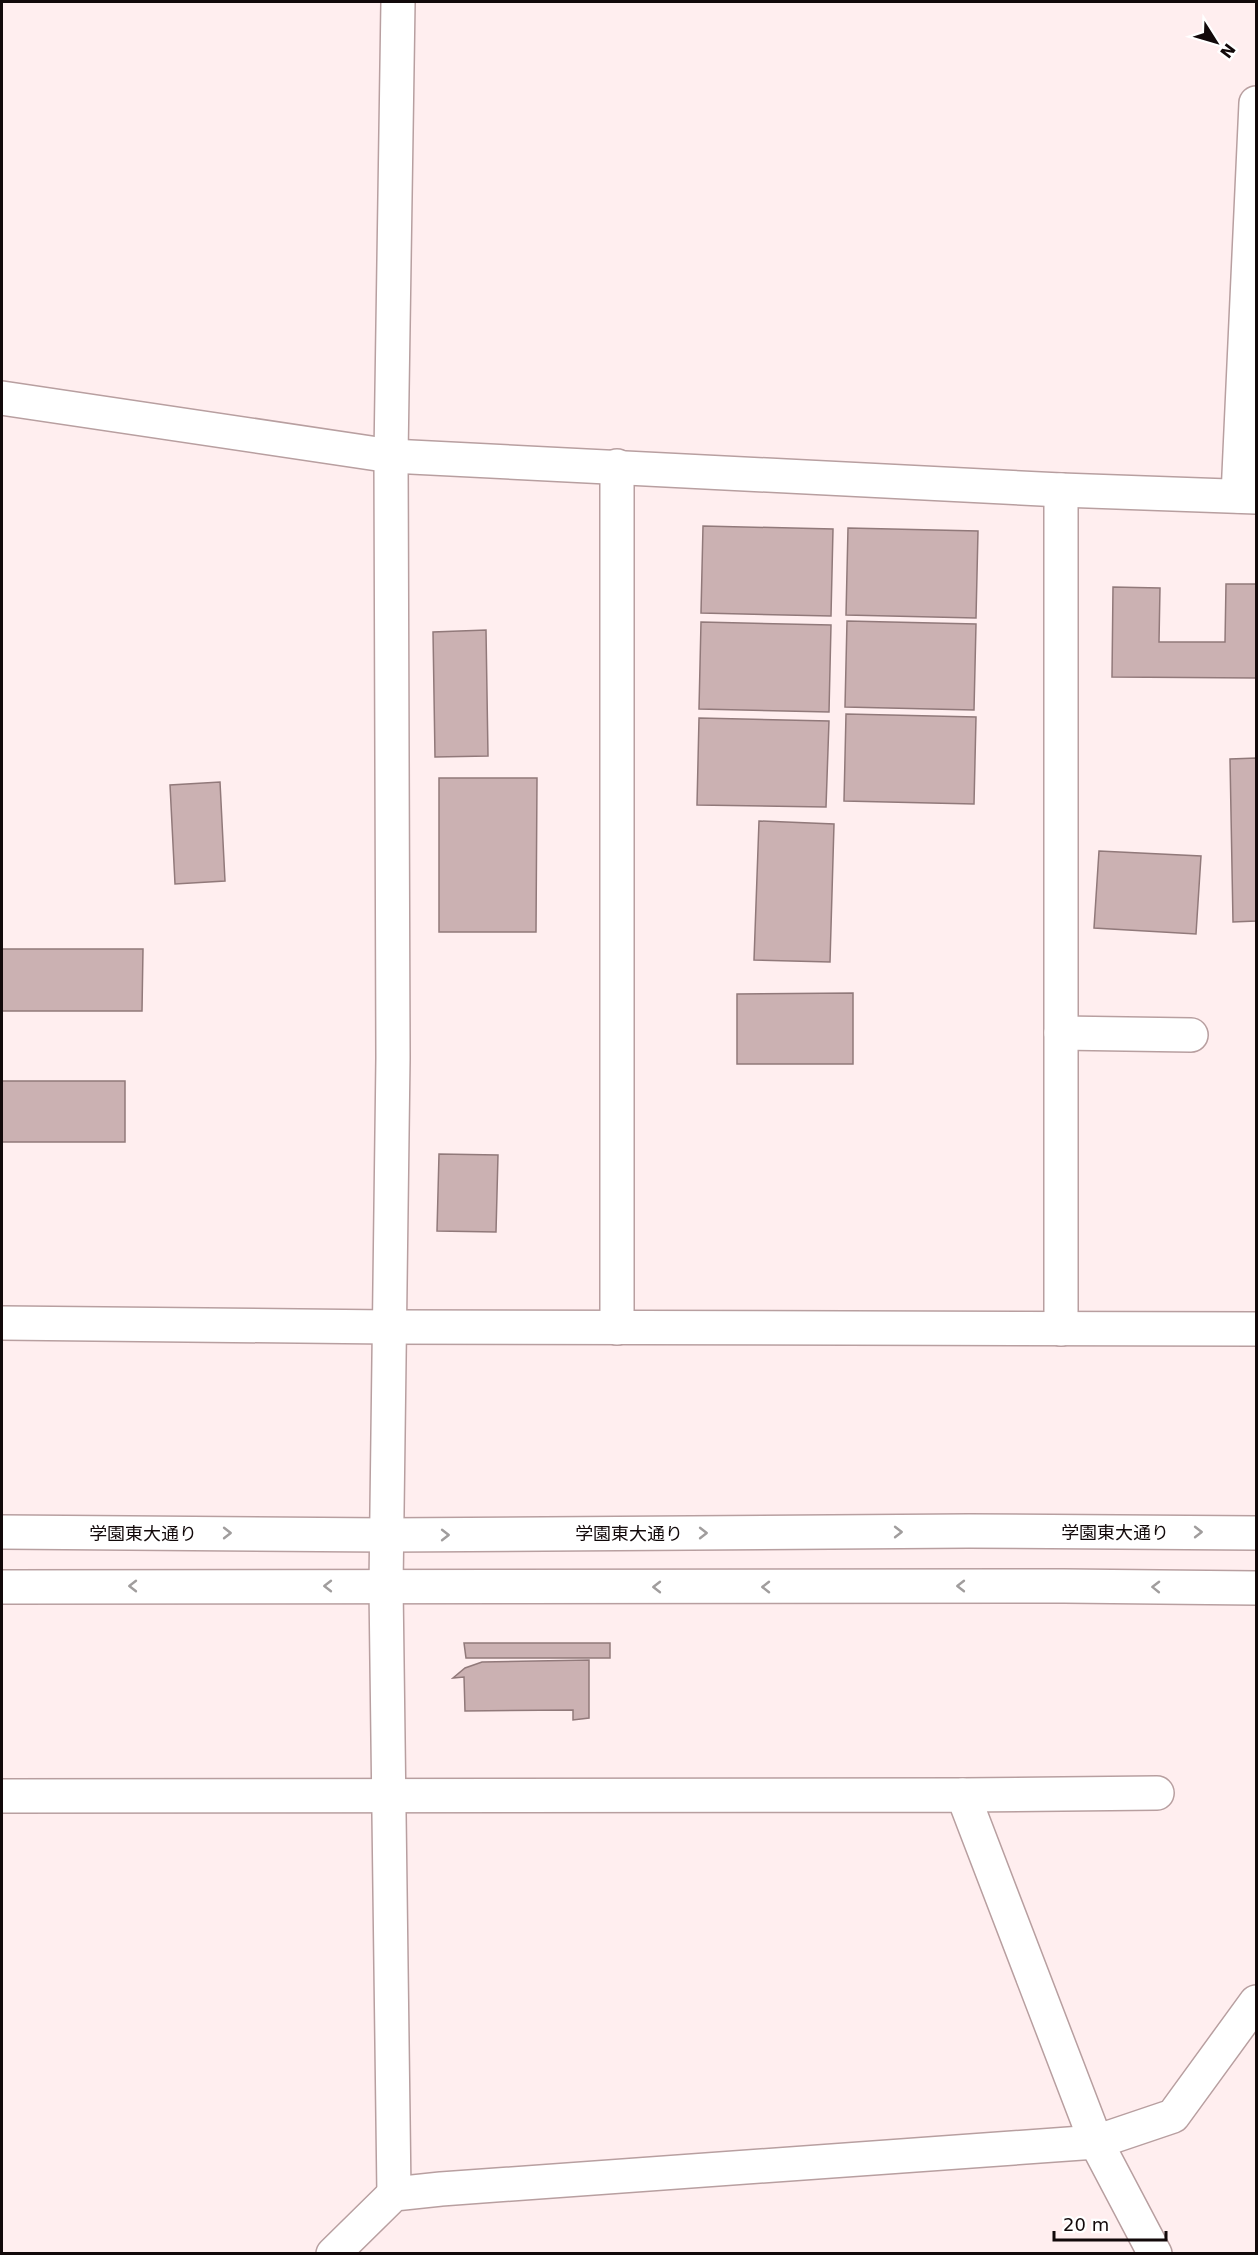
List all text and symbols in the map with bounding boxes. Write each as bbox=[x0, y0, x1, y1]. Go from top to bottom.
north arrow bbox=[1186, 12, 1246, 72]
text: N bbox=[1216, 40, 1239, 62]
street label: 学園東大通り bbox=[1061, 1522, 1169, 1543]
street label: 学園東大通り bbox=[89, 1523, 197, 1544]
street label: 学園東大通り bbox=[575, 1523, 683, 1544]
one-way arrow bbox=[893, 1526, 902, 1538]
one-way arrow bbox=[1193, 1526, 1202, 1538]
one-way arrow bbox=[222, 1527, 231, 1539]
one-way arrow bbox=[698, 1527, 707, 1539]
one-way arrow bbox=[440, 1528, 449, 1541]
one-way arrow bbox=[128, 1580, 137, 1592]
one-way arrow bbox=[323, 1580, 332, 1592]
one-way arrow bbox=[957, 1580, 966, 1592]
one-way arrow bbox=[653, 1581, 662, 1593]
one-way arrow bbox=[762, 1581, 771, 1593]
one-way arrow bbox=[1152, 1581, 1161, 1593]
scale bar bbox=[1054, 2204, 1166, 2242]
text: 20 m bbox=[1063, 2214, 1109, 2235]

